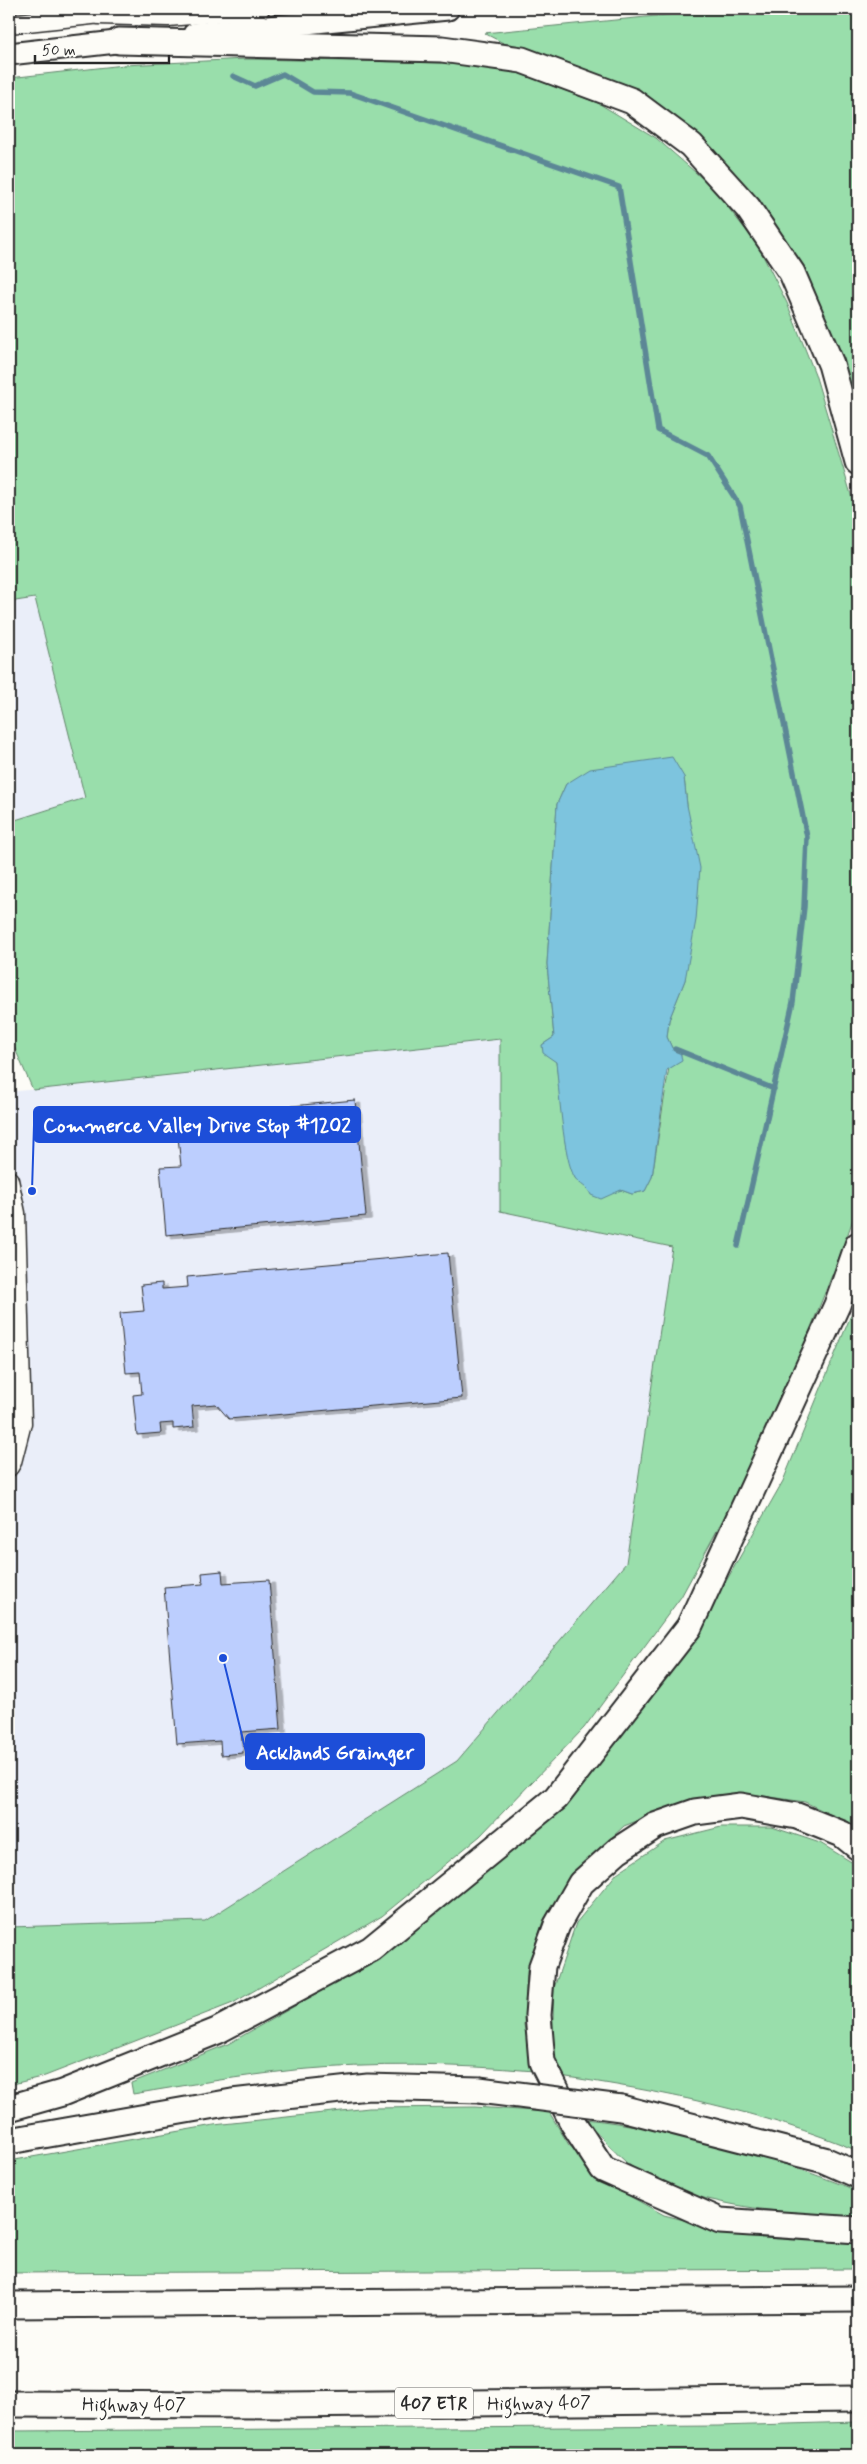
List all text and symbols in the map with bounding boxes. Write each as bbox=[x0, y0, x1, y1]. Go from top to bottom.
scale bar bbox=[35, 32, 169, 64]
text: 50 m bbox=[42, 41, 76, 61]
callout: Commerce Valley Drive Stop #1202 bbox=[34, 1107, 360, 1142]
text: Commerce Valley Drive Stop #1202 bbox=[43, 1113, 351, 1140]
callout: Acklands Grainger bbox=[246, 1734, 424, 1769]
text: Acklands Grainger bbox=[256, 1740, 415, 1767]
road number: 407 ETR bbox=[395, 2388, 473, 2418]
street label: Highway 407 bbox=[487, 2390, 591, 2420]
street label: Highway 407 bbox=[82, 2393, 186, 2421]

